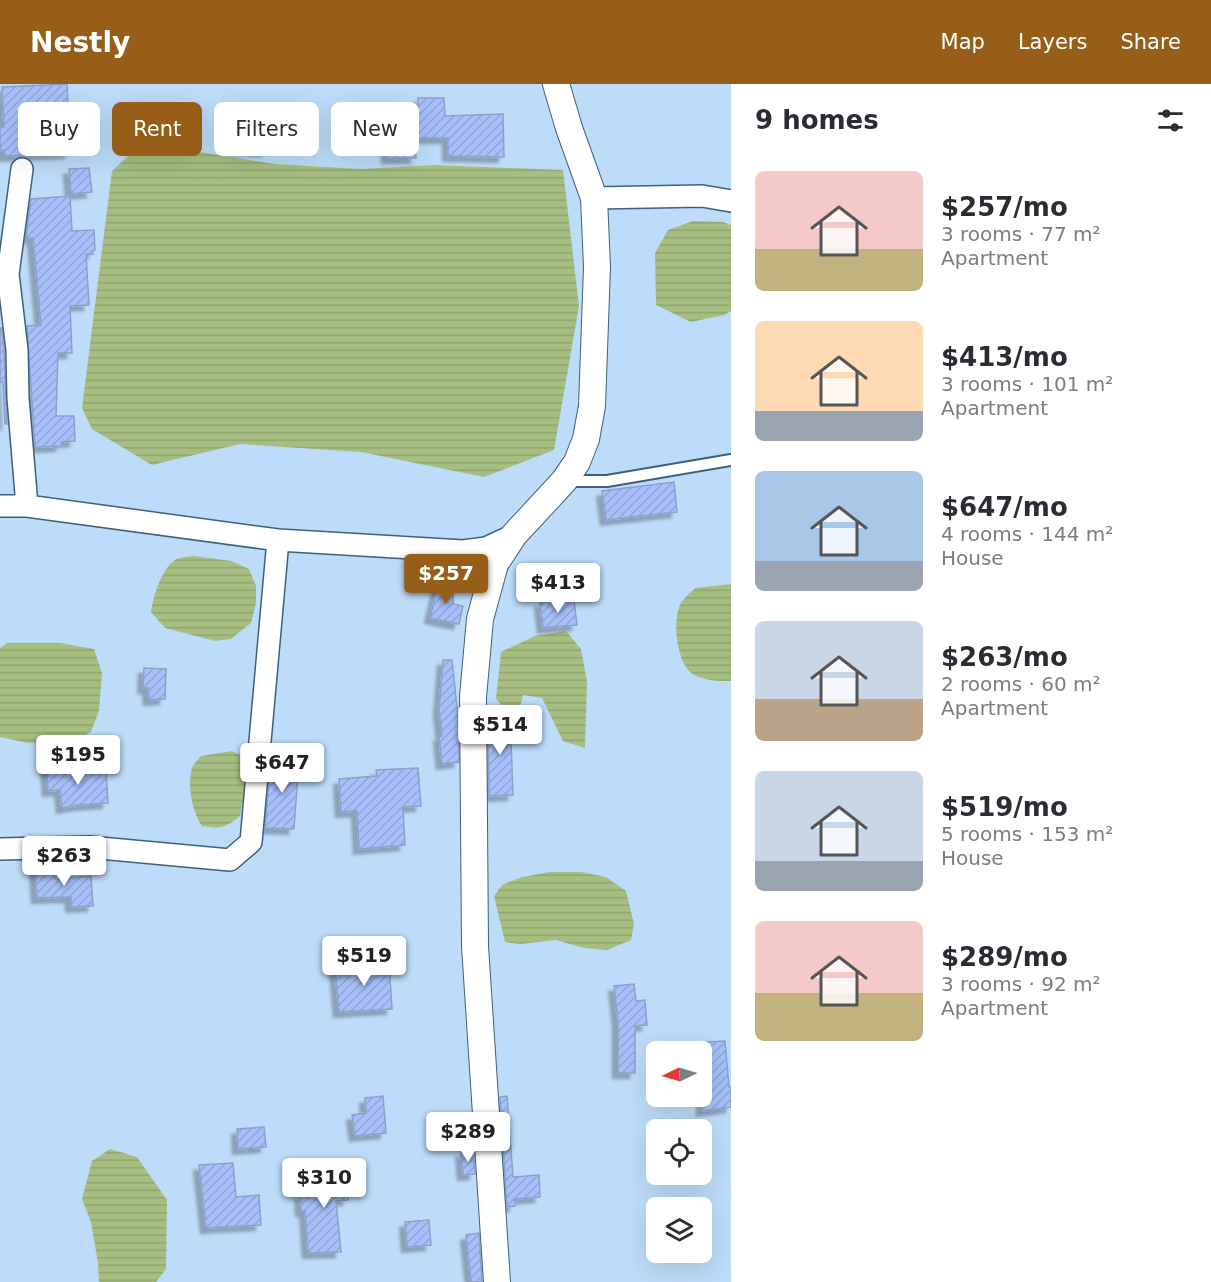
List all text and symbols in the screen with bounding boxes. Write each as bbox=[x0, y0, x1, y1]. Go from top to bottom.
text: Nestly bbox=[30, 26, 130, 59]
text: Map bbox=[941, 30, 985, 54]
text: Layers bbox=[1018, 30, 1087, 54]
text: Share bbox=[1120, 30, 1181, 54]
chip: Buy bbox=[18, 102, 100, 156]
chip: Rent bbox=[112, 102, 202, 156]
chip: Filters bbox=[214, 102, 319, 156]
chip: New bbox=[331, 102, 419, 156]
icon: filters bbox=[1154, 104, 1187, 137]
text: 9 homes bbox=[755, 105, 879, 135]
text: $257/mo bbox=[941, 192, 1068, 222]
icon: home bbox=[803, 195, 875, 267]
text: 3 rooms · 77 m² bbox=[941, 222, 1101, 246]
text: Apartment bbox=[941, 246, 1048, 270]
text: $413/mo bbox=[941, 342, 1068, 372]
icon: home bbox=[803, 345, 875, 417]
text: 3 rooms · 101 m² bbox=[941, 372, 1113, 396]
text: Apartment bbox=[941, 396, 1048, 420]
text: $647/mo bbox=[941, 492, 1068, 522]
icon: home bbox=[803, 495, 875, 567]
text: 4 rooms · 144 m² bbox=[941, 522, 1113, 546]
text: House bbox=[941, 546, 1004, 570]
pin: $257 bbox=[410, 554, 482, 605]
text: $257 bbox=[418, 561, 474, 585]
pin: $413 bbox=[522, 563, 594, 614]
text: $413 bbox=[530, 570, 586, 594]
text: $263/mo bbox=[941, 642, 1068, 672]
icon: home bbox=[803, 645, 875, 717]
text: 2 rooms · 60 m² bbox=[941, 672, 1101, 696]
text: Apartment bbox=[941, 696, 1048, 720]
pin: $514 bbox=[464, 705, 536, 756]
text: $514 bbox=[472, 712, 528, 736]
pin: $195 bbox=[42, 735, 114, 786]
text: $195 bbox=[50, 742, 106, 766]
pin: $647 bbox=[246, 743, 318, 794]
text: $647 bbox=[254, 750, 310, 774]
text: $519/mo bbox=[941, 792, 1068, 822]
icon: home bbox=[803, 795, 875, 867]
text: 5 rooms · 153 m² bbox=[941, 822, 1113, 846]
pin: $263 bbox=[28, 836, 100, 887]
text: $263 bbox=[36, 843, 92, 867]
text: House bbox=[941, 846, 1004, 870]
pin: $519 bbox=[328, 936, 400, 987]
text: $289/mo bbox=[941, 942, 1068, 972]
text: $519 bbox=[336, 943, 392, 967]
icon: home bbox=[803, 945, 875, 1017]
text: 3 rooms · 92 m² bbox=[941, 972, 1101, 996]
text: Apartment bbox=[941, 996, 1048, 1020]
north arrow bbox=[646, 1041, 712, 1107]
map controls bbox=[646, 1041, 712, 1263]
pin: $289 bbox=[432, 1112, 504, 1163]
text: $289 bbox=[440, 1119, 496, 1143]
button: locate bbox=[646, 1119, 712, 1185]
pin: $310 bbox=[288, 1158, 360, 1209]
text: $310 bbox=[296, 1165, 352, 1189]
button: layers bbox=[646, 1197, 712, 1263]

